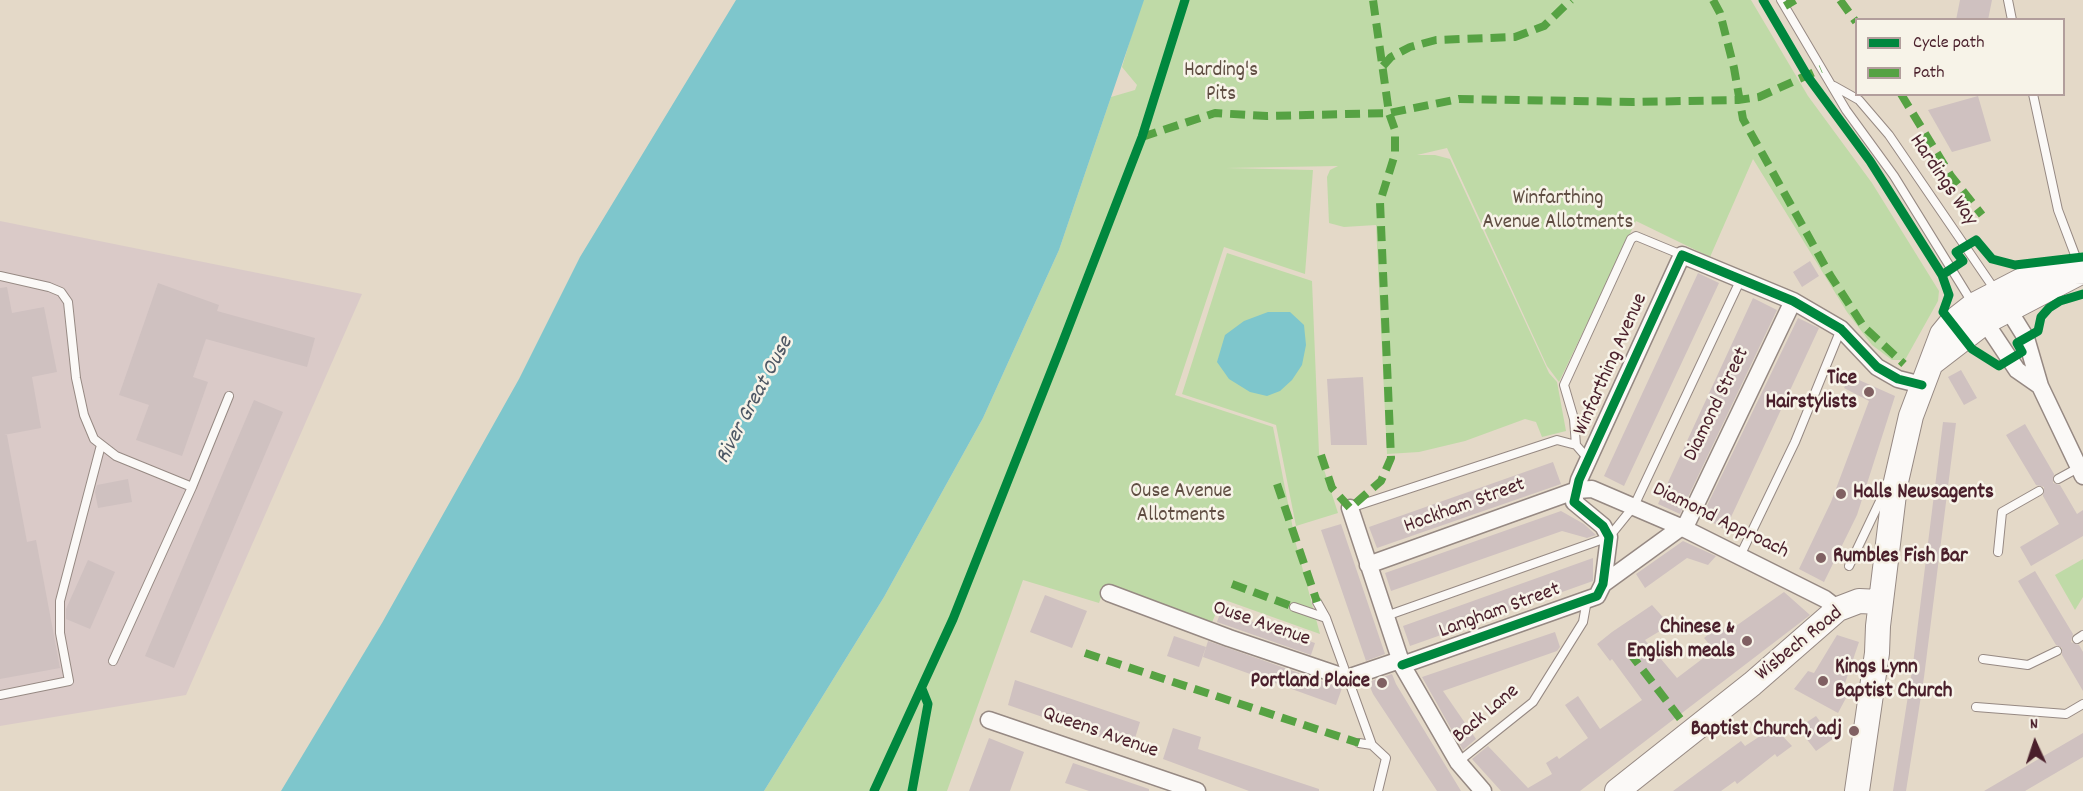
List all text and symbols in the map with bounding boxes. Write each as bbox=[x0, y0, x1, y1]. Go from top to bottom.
legend bbox=[1855, 18, 2065, 96]
text: Cycle path bbox=[1913, 31, 1984, 56]
park label: Harding's Pits bbox=[1184, 59, 1258, 109]
text: Path bbox=[1913, 61, 1945, 86]
street label: Hardings Way bbox=[1902, 130, 1982, 232]
park label: Winfarthing Avenue Allotments bbox=[1483, 187, 1633, 237]
street label: Winfarthing Avenue bbox=[1569, 290, 1655, 440]
water label: River Great Ouse bbox=[711, 333, 801, 469]
street label: Diamond Street bbox=[1680, 344, 1756, 466]
place label: Tice Hairstylists bbox=[1765, 367, 1857, 417]
marker: Tice Hairstylists bbox=[1862, 385, 1876, 399]
street label: Hockham Street bbox=[1401, 473, 1529, 541]
street label: Diamond Approach bbox=[1648, 478, 1792, 566]
park label: Ouse Avenue Allotments bbox=[1130, 480, 1232, 530]
place label: Halls Newsagents bbox=[1853, 481, 1994, 507]
marker: Halls Newsagents bbox=[1834, 487, 1848, 501]
place label: Rumbles Fish Bar bbox=[1833, 545, 1968, 571]
marker: Rumbles Fish Bar bbox=[1814, 551, 1828, 565]
street label: Langham Street bbox=[1436, 578, 1564, 646]
street label: Ouse Avenue bbox=[1209, 597, 1313, 653]
street label: Wisbech Road bbox=[1751, 602, 1849, 688]
place label: Chinese & English meals bbox=[1627, 616, 1735, 666]
marker: Chinese & English meals bbox=[1740, 634, 1754, 648]
place label: Kings Lynn Baptist Church bbox=[1835, 656, 1952, 706]
place label: Portland Plaice bbox=[1250, 670, 1370, 696]
marker: Kings Lynn Baptist Church bbox=[1816, 674, 1830, 688]
marker: Portland Plaice bbox=[1375, 676, 1389, 690]
street label: Back Lane bbox=[1449, 680, 1525, 750]
street label: Queens Avenue bbox=[1039, 702, 1161, 766]
north arrow bbox=[2005, 713, 2065, 773]
text: N bbox=[2029, 713, 2039, 736]
place label: Baptist Church, adj bbox=[1691, 718, 1842, 744]
marker: Baptist Church, adj bbox=[1847, 724, 1861, 738]

